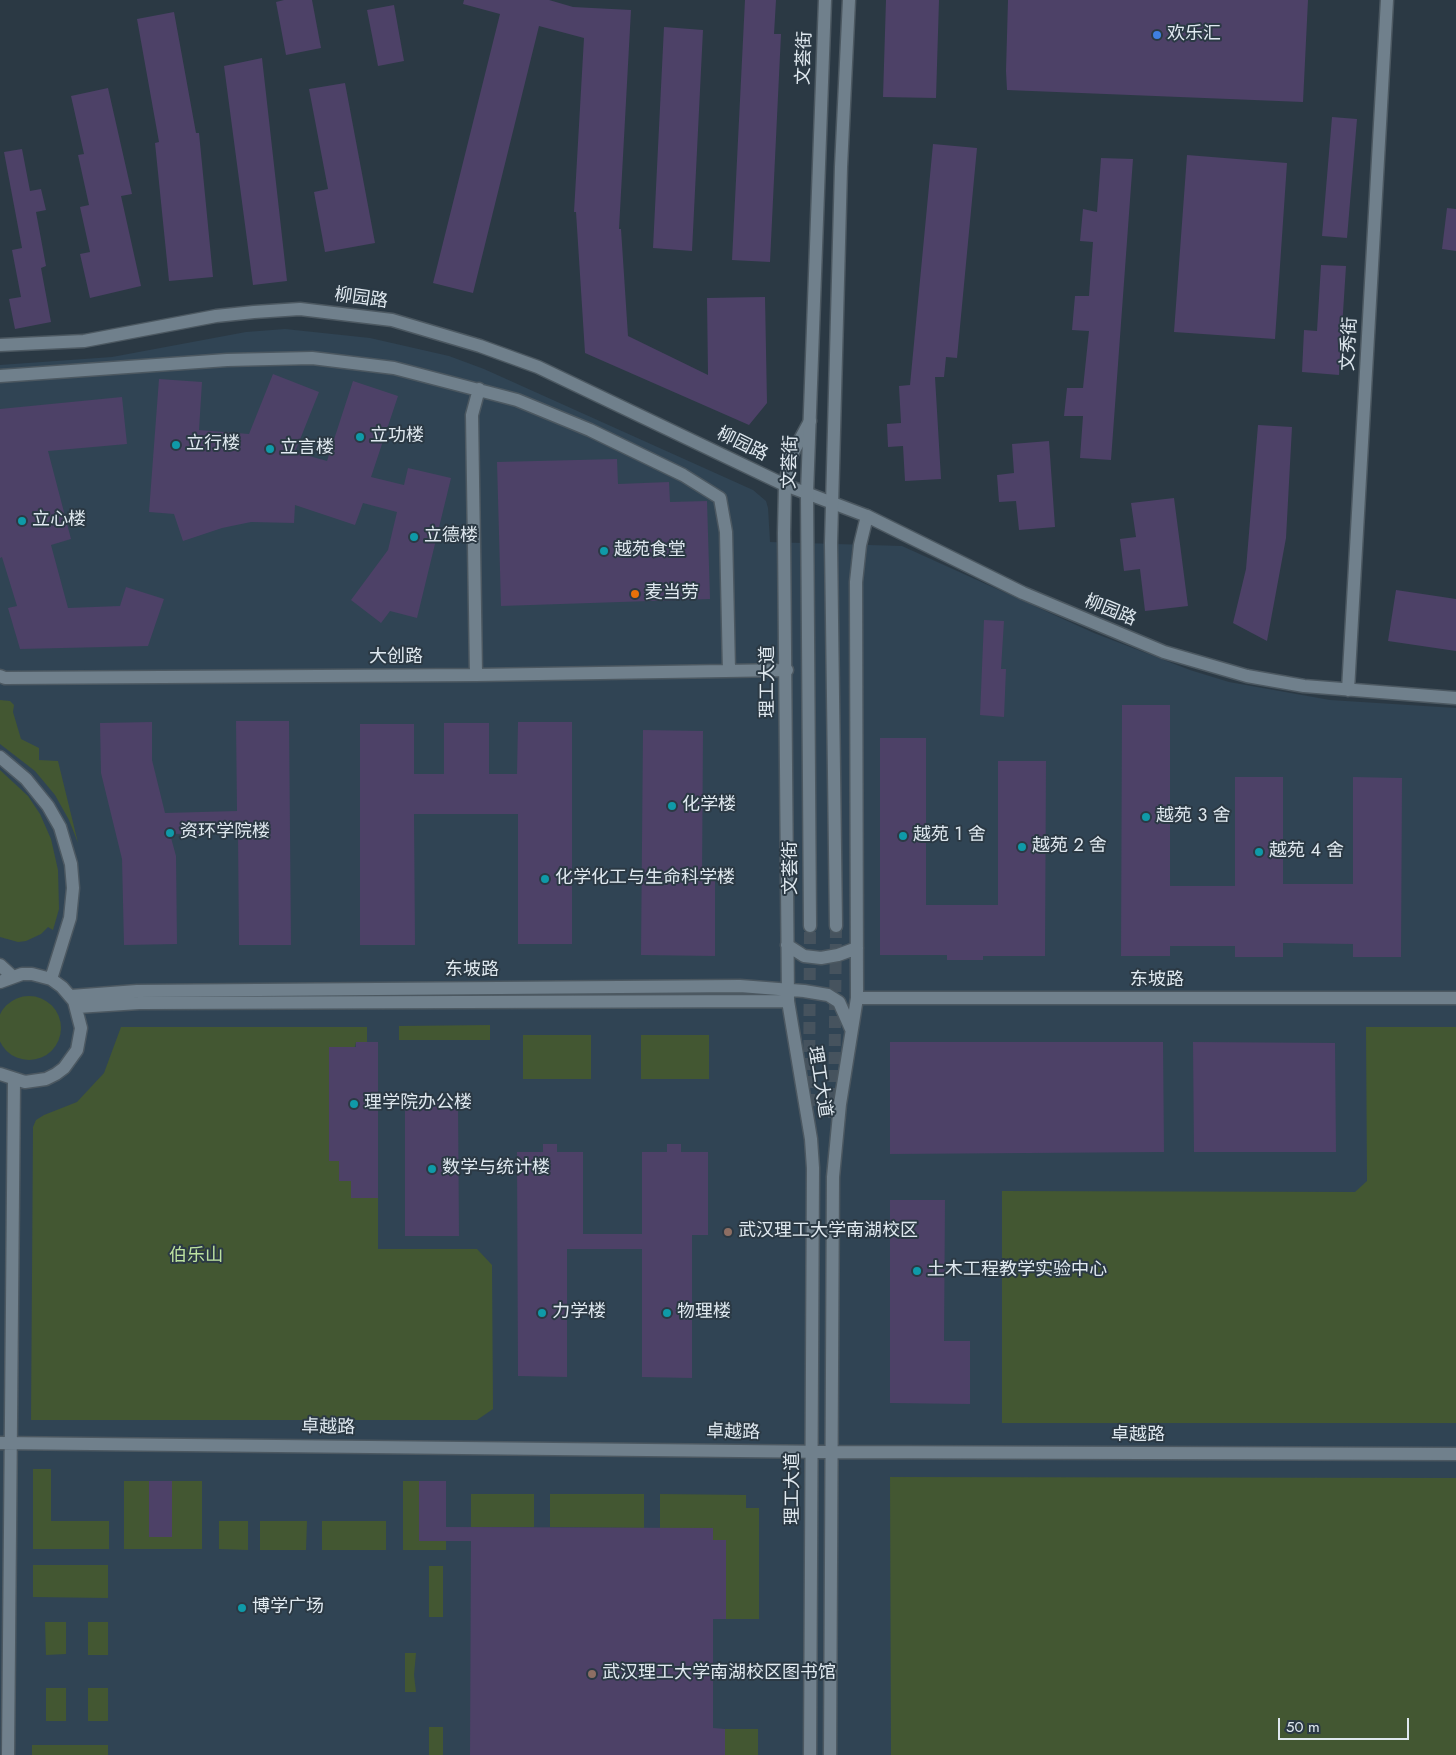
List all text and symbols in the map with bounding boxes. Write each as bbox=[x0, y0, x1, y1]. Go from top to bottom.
place label: 欢乐汇 bbox=[1167, 24, 1221, 46]
marker: 欢乐汇 bbox=[1151, 29, 1163, 41]
street label: 文荟街 bbox=[793, 31, 817, 85]
street label: 柳园路 bbox=[333, 285, 389, 313]
street label: 文秀街 bbox=[1338, 316, 1362, 372]
street label: 柳园路 bbox=[713, 423, 771, 467]
place label: 立功楼 bbox=[370, 426, 424, 448]
marker: 立功楼 bbox=[354, 431, 366, 443]
place label: 立行楼 bbox=[186, 434, 240, 456]
street label: 文荟街 bbox=[779, 435, 803, 489]
place label: 立言楼 bbox=[280, 438, 334, 460]
marker: 立行楼 bbox=[170, 439, 182, 451]
marker: 立言楼 bbox=[264, 443, 276, 455]
place label: 立心楼 bbox=[32, 510, 86, 532]
marker: 立心楼 bbox=[16, 515, 28, 527]
place label: 立德楼 bbox=[424, 526, 478, 548]
marker: 立德楼 bbox=[408, 531, 420, 543]
place label: 越苑食堂 bbox=[614, 540, 686, 562]
marker: 越苑食堂 bbox=[598, 545, 610, 557]
place label: 麦当劳 bbox=[645, 583, 699, 605]
marker: 麦当劳 bbox=[629, 588, 641, 600]
street label: 柳园路 bbox=[1081, 591, 1139, 631]
street label: 理工大道 bbox=[758, 646, 780, 718]
street label: 大创路 bbox=[369, 647, 423, 669]
place label: 化学楼 bbox=[682, 795, 736, 817]
marker: 化学楼 bbox=[666, 800, 678, 812]
place label: 越苑 3 舍 bbox=[1156, 806, 1231, 828]
marker: 越苑 3 舍 bbox=[1140, 811, 1152, 823]
place label: 资环学院楼 bbox=[180, 822, 270, 844]
place label: 越苑 1 舍 bbox=[913, 825, 986, 847]
marker: 资环学院楼 bbox=[164, 827, 176, 839]
marker: 越苑 1 舍 bbox=[897, 830, 909, 842]
place label: 越苑 2 舍 bbox=[1032, 836, 1107, 858]
street label: 文荟街 bbox=[781, 841, 803, 895]
marker: 越苑 2 舍 bbox=[1016, 841, 1028, 853]
place label: 越苑 4 舍 bbox=[1269, 841, 1344, 863]
marker: 越苑 4 舍 bbox=[1253, 846, 1265, 858]
place label: 化学化工与生命科学楼 bbox=[555, 868, 735, 890]
marker: 化学化工与生命科学楼 bbox=[539, 873, 551, 885]
street label: 东坡路 bbox=[445, 960, 499, 982]
street label: 东坡路 bbox=[1130, 970, 1184, 992]
street label: 理工大道 bbox=[803, 1045, 835, 1119]
place label: 理学院办公楼 bbox=[364, 1093, 472, 1115]
marker: 理学院办公楼 bbox=[348, 1098, 360, 1110]
place label: 数学与统计楼 bbox=[442, 1158, 550, 1180]
marker: 数学与统计楼 bbox=[426, 1163, 438, 1175]
place label: 武汉理工大学南湖校区 bbox=[738, 1221, 918, 1243]
marker: 武汉理工大学南湖校区 bbox=[722, 1226, 734, 1238]
park label: 伯乐山 bbox=[169, 1246, 223, 1268]
place label: 土木工程教学实验中心 bbox=[927, 1260, 1107, 1282]
marker: 土木工程教学实验中心 bbox=[911, 1265, 923, 1277]
place label: 力学楼 bbox=[552, 1302, 606, 1324]
place label: 物理楼 bbox=[677, 1302, 731, 1324]
marker: 力学楼 bbox=[536, 1307, 548, 1319]
marker: 物理楼 bbox=[661, 1307, 673, 1319]
street label: 卓越路 bbox=[301, 1417, 355, 1439]
street label: 卓越路 bbox=[706, 1422, 760, 1444]
street label: 卓越路 bbox=[1111, 1425, 1165, 1447]
street label: 理工大道 bbox=[783, 1453, 805, 1525]
place label: 博学广场 bbox=[252, 1597, 324, 1619]
marker: 博学广场 bbox=[236, 1602, 248, 1614]
place label: 武汉理工大学南湖校区图书馆 bbox=[602, 1663, 836, 1685]
marker: 武汉理工大学南湖校区图书馆 bbox=[586, 1668, 598, 1680]
scale bar bbox=[1281, 1708, 1412, 1740]
text: 50 m bbox=[1286, 1716, 1320, 1738]

